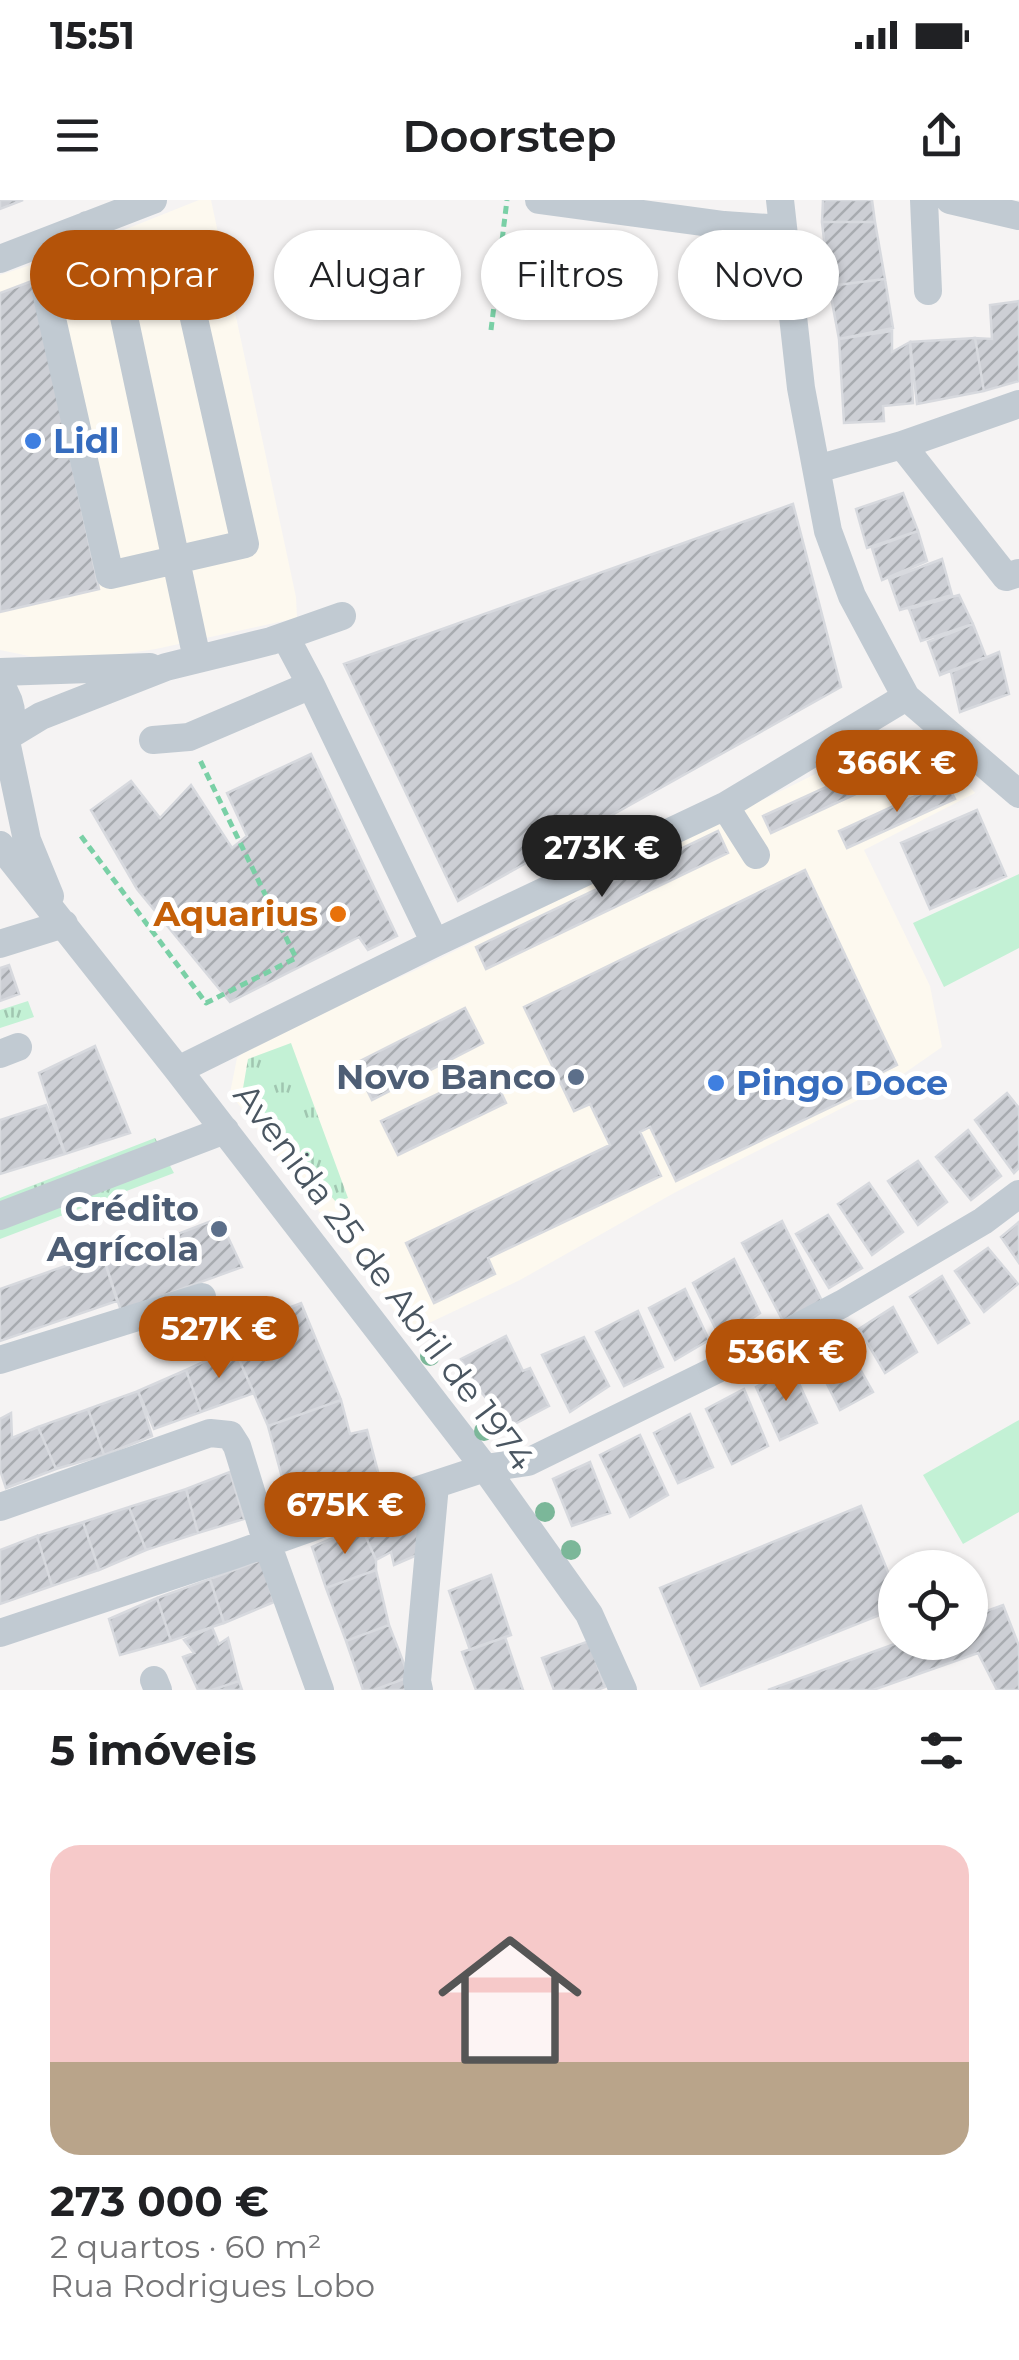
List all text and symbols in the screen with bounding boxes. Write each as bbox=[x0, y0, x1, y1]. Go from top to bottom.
text: 15:51 bbox=[50, 12, 135, 59]
icon: menu bbox=[50, 108, 105, 163]
text: Doorstep bbox=[402, 108, 617, 163]
icon: share bbox=[914, 108, 969, 163]
chip: Comprar bbox=[30, 230, 254, 320]
chip: Alugar bbox=[274, 230, 461, 320]
chip: Filtros bbox=[481, 230, 658, 320]
chip: Novo bbox=[678, 230, 839, 320]
place label: Lidl bbox=[53, 419, 119, 462]
marker: Lidl bbox=[22, 430, 44, 452]
pin: 366K € bbox=[816, 730, 978, 815]
text: 366K € bbox=[838, 743, 956, 782]
pin: 273K € bbox=[521, 815, 683, 900]
text: 273K € bbox=[544, 828, 660, 867]
place label: Aquarius bbox=[152, 892, 318, 935]
marker: Aquarius bbox=[327, 903, 349, 925]
place label: Novo Banco bbox=[336, 1055, 556, 1098]
place label: Pingo Doce bbox=[736, 1061, 948, 1104]
marker: Novo Banco bbox=[565, 1066, 587, 1088]
marker: Pingo Doce bbox=[705, 1072, 727, 1094]
street label: Avenida 25 de Abril de 1974 bbox=[225, 1075, 544, 1479]
place label: Crédito Agrícola bbox=[46, 1187, 199, 1270]
marker: Crédito Agrícola bbox=[208, 1218, 230, 1240]
pin: 527K € bbox=[138, 1296, 300, 1381]
text: 527K € bbox=[161, 1309, 277, 1348]
pin: 536K € bbox=[705, 1319, 867, 1404]
text: 536K € bbox=[728, 1332, 844, 1371]
pin: 675K € bbox=[264, 1472, 426, 1557]
text: 675K € bbox=[286, 1485, 404, 1524]
map controls bbox=[878, 1550, 988, 1660]
button: locate bbox=[878, 1550, 988, 1660]
icon: filters bbox=[914, 1723, 969, 1778]
text: 5 imóveis bbox=[50, 1724, 257, 1776]
icon: home bbox=[420, 1910, 600, 2090]
text: 273 000 € bbox=[50, 2175, 269, 2227]
text: 2 quartos · 60 m² bbox=[50, 2227, 322, 2266]
text: Rua Rodrigues Lobo bbox=[50, 2266, 375, 2305]

